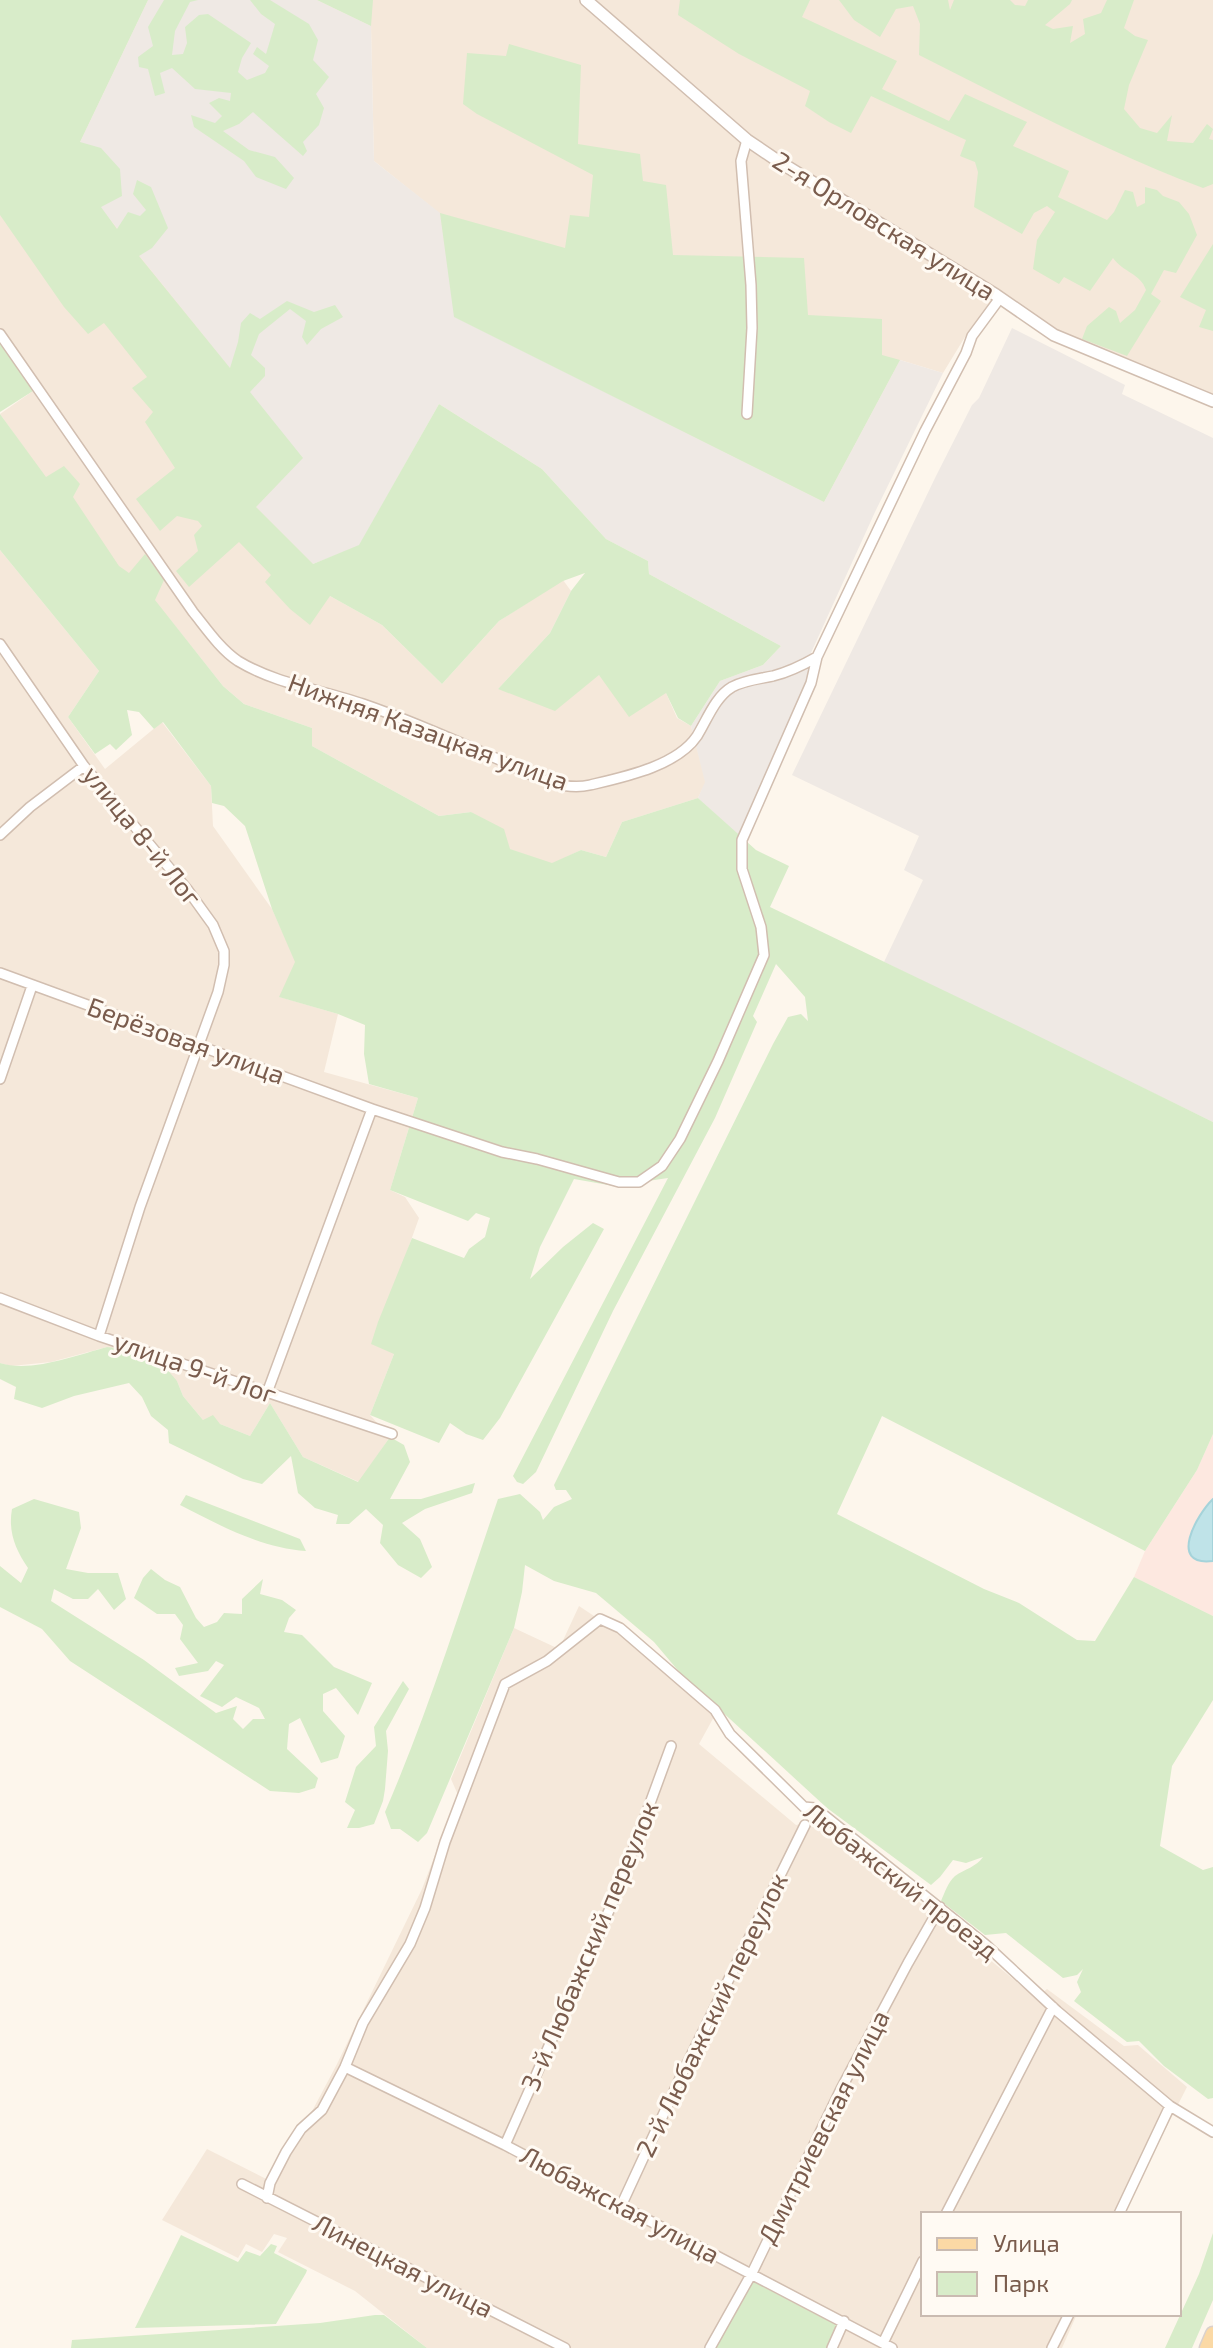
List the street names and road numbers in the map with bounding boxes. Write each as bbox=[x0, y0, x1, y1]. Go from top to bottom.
street label: 2-я Орловская улица bbox=[767, 144, 1002, 307]
street label: Нижняя Казацкая улица bbox=[284, 665, 573, 797]
street label: улица 8-й Лог bbox=[77, 759, 209, 912]
street label: Берёзовая улица bbox=[83, 989, 289, 1091]
street label: улица 9-й Лог bbox=[110, 1324, 281, 1410]
street label: Любажский проезд bbox=[799, 1795, 1005, 1965]
street label: 3-й Любажский переулок bbox=[513, 1796, 665, 2095]
street label: 2-й Любажский переулок bbox=[628, 1867, 794, 2162]
street label: Дмитриевская улица bbox=[750, 2004, 896, 2249]
street label: Любажская улица bbox=[515, 2138, 726, 2270]
street label: Линецкая улица bbox=[308, 2206, 499, 2324]

